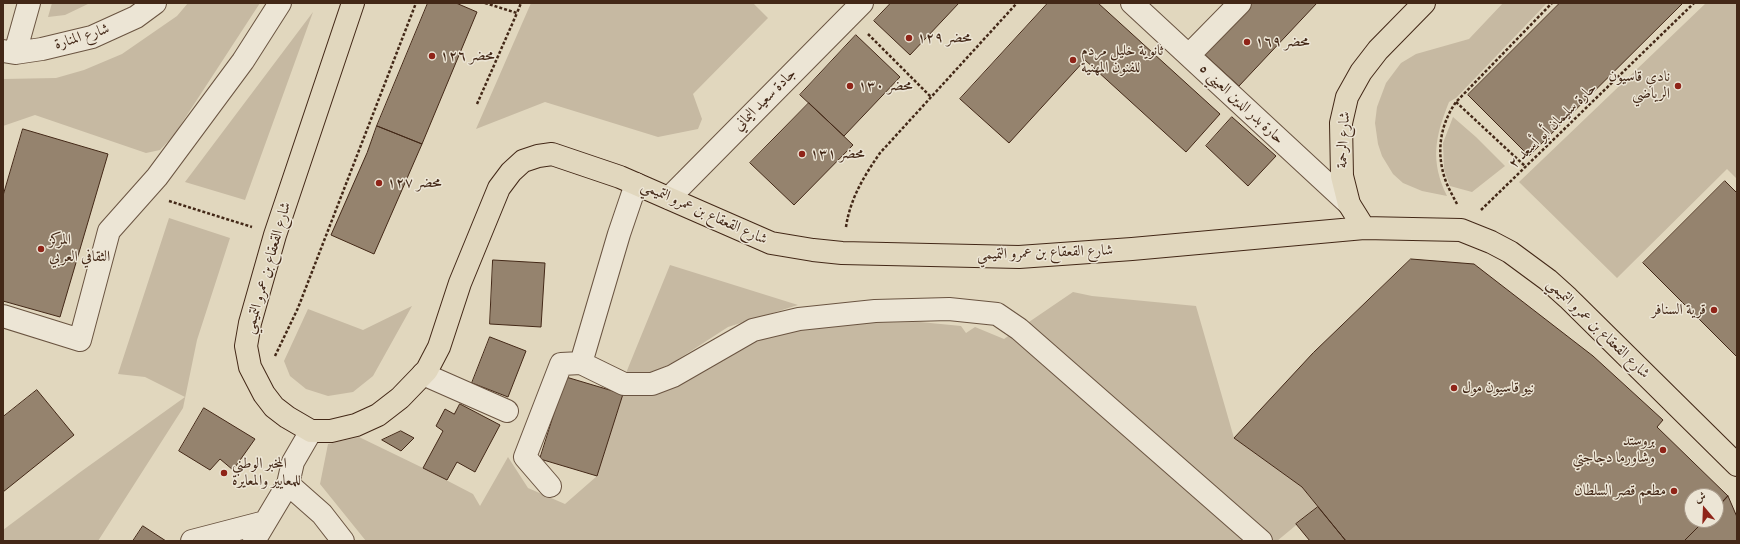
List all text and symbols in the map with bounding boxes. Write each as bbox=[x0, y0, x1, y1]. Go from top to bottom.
street label: شارع المنارة bbox=[52, 20, 112, 54]
place label: محضر ١٢٩ bbox=[917, 29, 972, 47]
marker: محضر ١٢٩ bbox=[904, 33, 914, 43]
place label: محضر ١٦٩ bbox=[1255, 33, 1310, 51]
marker: محضر ١٦٩ bbox=[1242, 37, 1252, 47]
place label: ثانوية خليل مردم للفنون المهنية bbox=[1081, 42, 1163, 77]
place label: محضر ١٢٦ bbox=[440, 47, 495, 65]
marker: محضر ١٢٦ bbox=[427, 51, 437, 61]
marker: ثانوية خليل مردم للفنون المهنية bbox=[1068, 55, 1078, 65]
street label: حارة بدر الدين العيني ٥ bbox=[1194, 60, 1288, 148]
street label: جادة سعيد اليماني bbox=[730, 65, 800, 135]
place label: نادي قاسيون الرياضي bbox=[1608, 68, 1670, 103]
place label: محضر ١٣٠ bbox=[858, 77, 913, 95]
street label: حارة سليمان أبو أسعد ٢ bbox=[1505, 79, 1601, 173]
marker: محضر ١٣٠ bbox=[845, 81, 855, 91]
marker: نادي قاسيون الرياضي bbox=[1673, 81, 1683, 91]
street label: شارع الرحمة bbox=[1334, 111, 1354, 169]
place label: محضر ١٣١ bbox=[810, 145, 865, 163]
marker: محضر ١٣١ bbox=[797, 149, 807, 159]
place label: محضر ١٢٧ bbox=[387, 174, 442, 192]
street label: شارع القعقاع بن عمرو التميمي bbox=[638, 177, 770, 249]
marker: محضر ١٢٧ bbox=[374, 178, 384, 188]
street label: شارع القعقاع بن عمرو التميمي bbox=[241, 200, 295, 336]
place label: المركز الثقافي العربي bbox=[49, 231, 110, 266]
street label: شارع القعقاع بن عمرو التميمي bbox=[977, 242, 1113, 264]
marker: المركز الثقافي العربي bbox=[36, 244, 46, 254]
street label: شارع القعقاع بن عمرو التميمي bbox=[1543, 275, 1653, 383]
place label: قرية السنافر bbox=[1652, 301, 1706, 319]
marker: قرية السنافر bbox=[1709, 305, 1719, 315]
place label: نيو قاسيون مول bbox=[1462, 379, 1534, 397]
marker: نيو قاسيون مول bbox=[1449, 383, 1459, 393]
place label: بروستد وشاورما دجاجتي bbox=[1573, 432, 1655, 467]
marker: بروستد وشاورما دجاجتي bbox=[1658, 445, 1668, 455]
place label: المخبر الوطني للمعايير والمعايرة bbox=[232, 455, 301, 490]
marker: المخبر الوطني للمعايير والمعايرة bbox=[219, 468, 229, 478]
place label: مطعم قصر السلطان bbox=[1574, 482, 1666, 500]
marker: مطعم قصر السلطان bbox=[1669, 486, 1679, 496]
north arrow bbox=[1684, 488, 1724, 528]
text: ش bbox=[1693, 489, 1708, 505]

